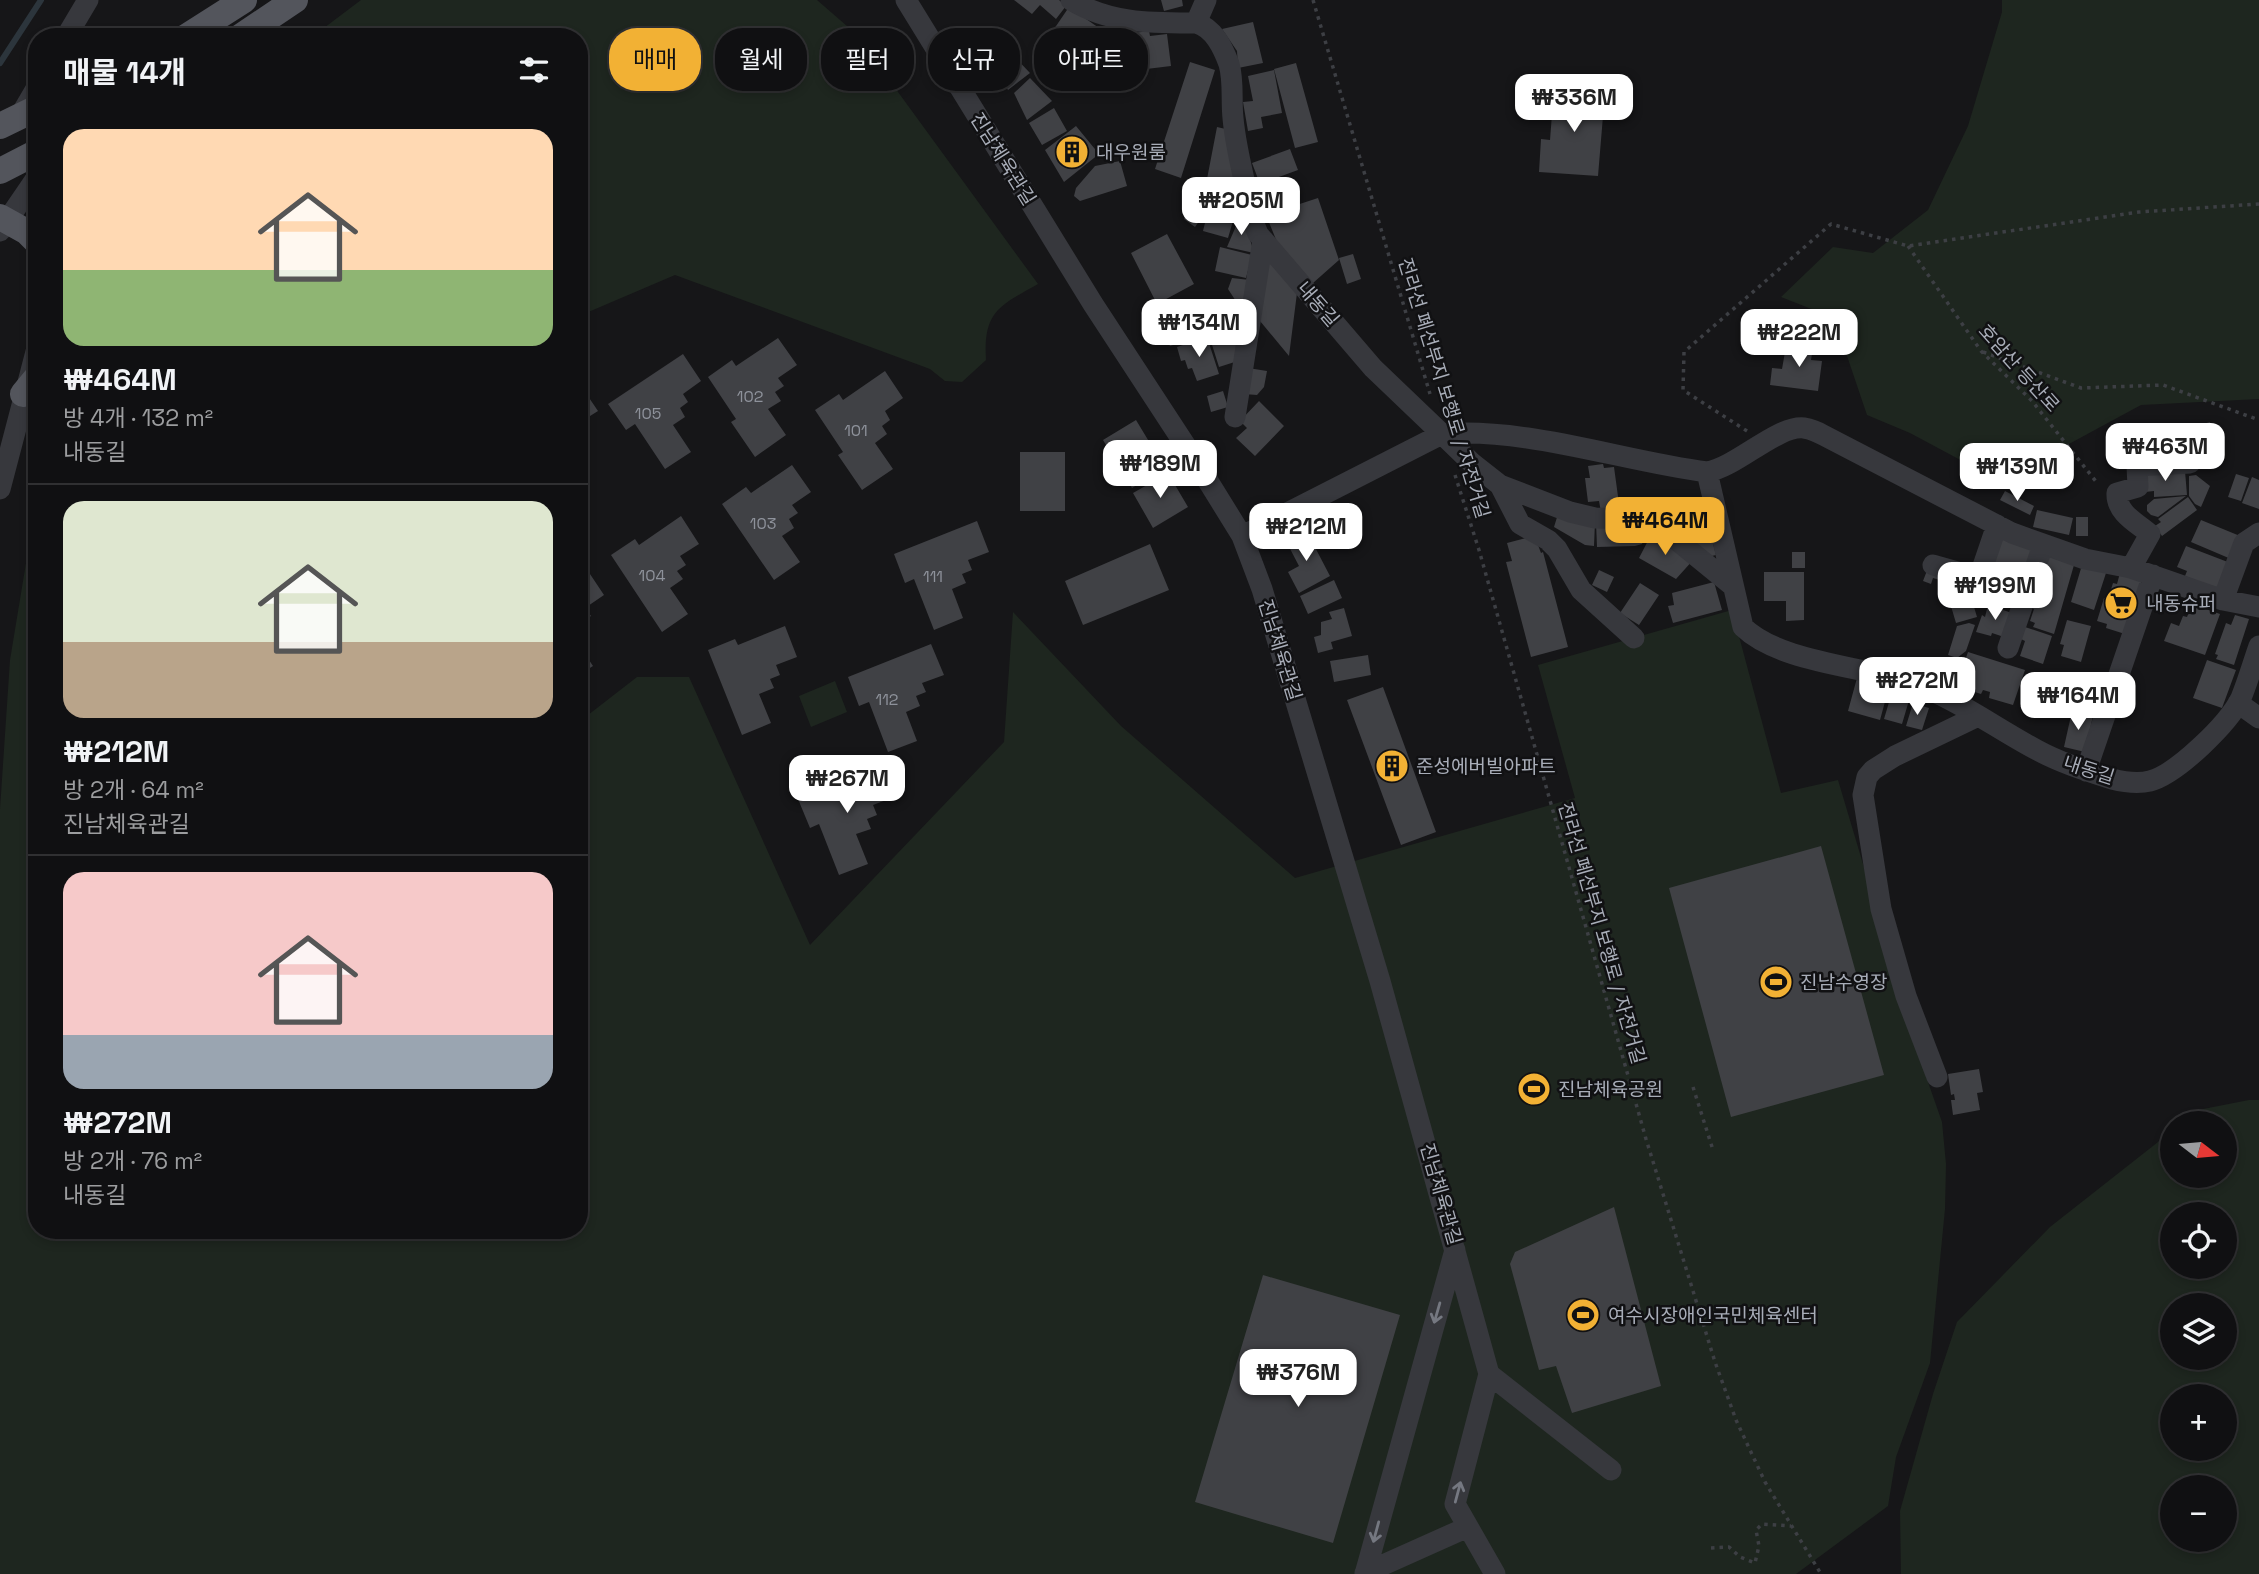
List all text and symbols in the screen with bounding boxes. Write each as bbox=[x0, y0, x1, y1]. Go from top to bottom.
chip: 매매 bbox=[609, 28, 701, 91]
chip: 월세 bbox=[715, 28, 807, 91]
chip: 필터 bbox=[821, 28, 914, 91]
chip: 신규 bbox=[928, 28, 1020, 91]
chip: 아파트 bbox=[1034, 28, 1148, 91]
icon: filters bbox=[515, 51, 553, 89]
text: 매물 14개 bbox=[63, 53, 186, 92]
pin: ₩336M bbox=[1525, 74, 1623, 134]
text: ₩336M bbox=[1531, 82, 1617, 112]
street label: 진남체육관길 bbox=[965, 108, 1041, 210]
building icon: 대우원룸 bbox=[1053, 133, 1091, 171]
place label: 대우원룸 bbox=[1096, 140, 1166, 165]
icon: home bbox=[245, 174, 371, 300]
pin: ₩205M bbox=[1192, 177, 1290, 237]
text: ₩205M bbox=[1198, 185, 1284, 215]
street label: 전라선 폐선부지 보행로 / 자전거길 bbox=[1392, 255, 1496, 521]
street label: 내동길 bbox=[1291, 276, 1345, 332]
pin: ₩134M bbox=[1150, 300, 1248, 359]
text: ₩134M bbox=[1158, 307, 1240, 337]
pin: ₩222M bbox=[1750, 310, 1848, 369]
text: ₩222M bbox=[1757, 317, 1841, 347]
street label: 호암산 등산로 bbox=[1973, 319, 2065, 417]
text: ₩464M bbox=[63, 360, 177, 399]
house number: 102 bbox=[737, 386, 763, 407]
text: 방 4개 · 132 m² bbox=[63, 403, 213, 433]
house number: 105 bbox=[635, 403, 661, 424]
house number: 101 bbox=[844, 420, 868, 441]
pin: ₩463M bbox=[2116, 424, 2214, 483]
text: ₩463M bbox=[2122, 431, 2208, 461]
text: 내동길 bbox=[63, 437, 126, 467]
pin: ₩189M bbox=[1111, 440, 1209, 500]
pin: ₩139M bbox=[1968, 444, 2066, 503]
text: ₩189M bbox=[1119, 448, 1201, 478]
text: ₩139M bbox=[1976, 451, 2058, 481]
pin: ₩464M bbox=[1616, 498, 1714, 557]
pin: ₩212M bbox=[1257, 504, 1355, 563]
text: ₩464M bbox=[1621, 505, 1709, 535]
text: ₩212M bbox=[1265, 511, 1347, 541]
house number: 103 bbox=[750, 513, 776, 534]
icon: home bbox=[245, 546, 371, 672]
pin: ₩199M bbox=[1946, 562, 2044, 622]
house number: 104 bbox=[639, 565, 665, 586]
house number: 111 bbox=[923, 566, 943, 587]
text: ₩199M bbox=[1954, 570, 2036, 600]
supermarket icon: 내동슈퍼 bbox=[2102, 584, 2140, 622]
place label: 내동슈퍼 bbox=[2146, 591, 2216, 616]
street label: 진남체육관길 bbox=[1253, 596, 1307, 704]
pin: ₩272M bbox=[1868, 658, 1966, 717]
text: ₩272M bbox=[1875, 665, 1959, 695]
pin: ₩164M bbox=[2029, 672, 2127, 732]
text: ₩164M bbox=[2037, 680, 2119, 710]
house number: 112 bbox=[875, 689, 899, 710]
text: ₩212M bbox=[63, 732, 169, 771]
building icon: 준성에버빌아파트 bbox=[1373, 747, 1411, 785]
street label: 내동길 bbox=[2060, 750, 2118, 790]
place label: 준성에버빌아파트 bbox=[1416, 754, 1556, 779]
pin: ₩267M bbox=[798, 756, 896, 815]
text: ₩267M bbox=[805, 763, 889, 793]
text: 방 2개 · 64 m² bbox=[63, 775, 204, 805]
street label: 전라선 폐선부지 보행로 / 자전거길 bbox=[1553, 799, 1651, 1067]
text: 진남체육관길 bbox=[63, 809, 190, 839]
icon: home bbox=[245, 917, 371, 1043]
sports icon: 진남수영장 bbox=[1757, 963, 1795, 1001]
place label: 진남수영장 bbox=[1800, 970, 1887, 995]
sports icon: 진남체육공원 bbox=[1515, 1070, 1553, 1108]
place label: 진남체육공원 bbox=[1558, 1077, 1663, 1102]
text: ₩272M bbox=[63, 1103, 172, 1142]
north arrow bbox=[2160, 1111, 2236, 1188]
map controls bbox=[2160, 1111, 2237, 1552]
street label: 진남체육관길 bbox=[1415, 1140, 1467, 1248]
text: 방 2개 · 76 m² bbox=[63, 1146, 202, 1176]
text: 내동길 bbox=[63, 1180, 126, 1210]
button: locate bbox=[2160, 1202, 2237, 1279]
button: layers bbox=[2160, 1293, 2237, 1370]
sports icon: 여수시장애인국민체육센터 bbox=[1564, 1296, 1602, 1334]
one-way arrow bbox=[1429, 1302, 1442, 1324]
place label: 여수시장애인국민체육센터 bbox=[1608, 1303, 1818, 1328]
pin: ₩376M bbox=[1249, 1350, 1347, 1409]
text: ₩376M bbox=[1256, 1357, 1340, 1387]
button: + bbox=[2160, 1384, 2237, 1461]
button: − bbox=[2160, 1475, 2237, 1552]
one-way arrow bbox=[1452, 1482, 1465, 1504]
one-way arrow bbox=[1369, 1520, 1382, 1543]

